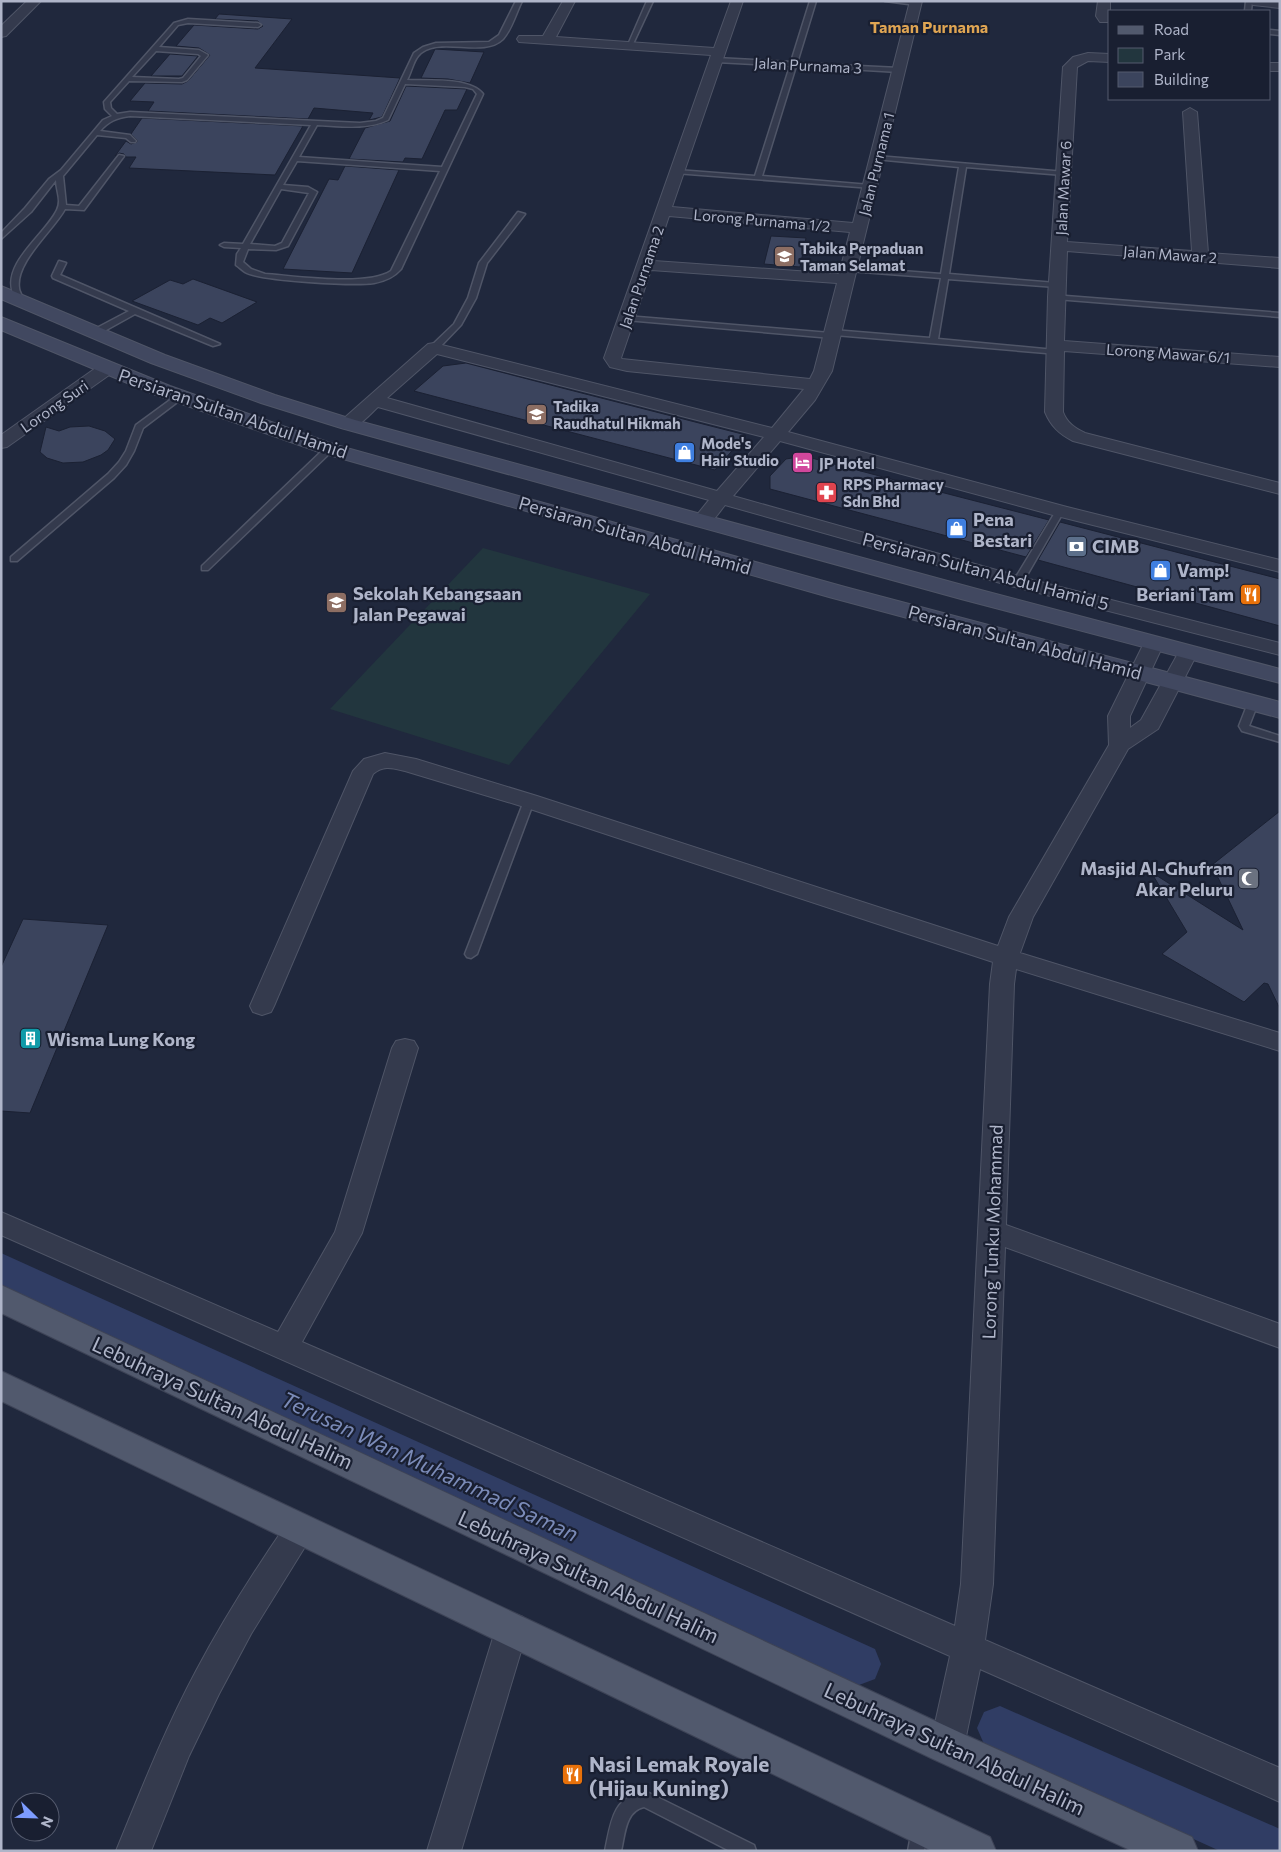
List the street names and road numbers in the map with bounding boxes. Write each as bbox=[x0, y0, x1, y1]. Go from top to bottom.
street label: Jalan Purnama 3 bbox=[754, 53, 862, 77]
street label: Jalan Purnama 1 bbox=[854, 111, 898, 217]
street label: Jalan Mawar 6 bbox=[1052, 140, 1074, 236]
street label: Lorong Purnama 1/2 bbox=[693, 205, 831, 235]
street label: Jalan Purnama 2 bbox=[615, 223, 667, 331]
street label: Jalan Mawar 2 bbox=[1122, 242, 1218, 266]
street label: Lorong Mawar 6/1 bbox=[1105, 340, 1231, 366]
street label: Persiaran Sultan Abdul Hamid bbox=[116, 363, 350, 463]
street label: Lorong Suri bbox=[17, 376, 91, 436]
street label: Persiaran Sultan Abdul Hamid bbox=[516, 491, 754, 579]
street label: Persiaran Sultan Abdul Hamid 5 bbox=[860, 527, 1112, 615]
street label: Persiaran Sultan Abdul Hamid bbox=[906, 600, 1144, 684]
street label: Lorong Tunku Mohammad bbox=[977, 1124, 1007, 1340]
street label: Lebuhraya Sultan Abdul Halim bbox=[89, 1330, 357, 1474]
street label: Lebuhraya Sultan Abdul Halim bbox=[455, 1504, 723, 1648]
street label: Lebuhraya Sultan Abdul Halim bbox=[821, 1676, 1089, 1820]

